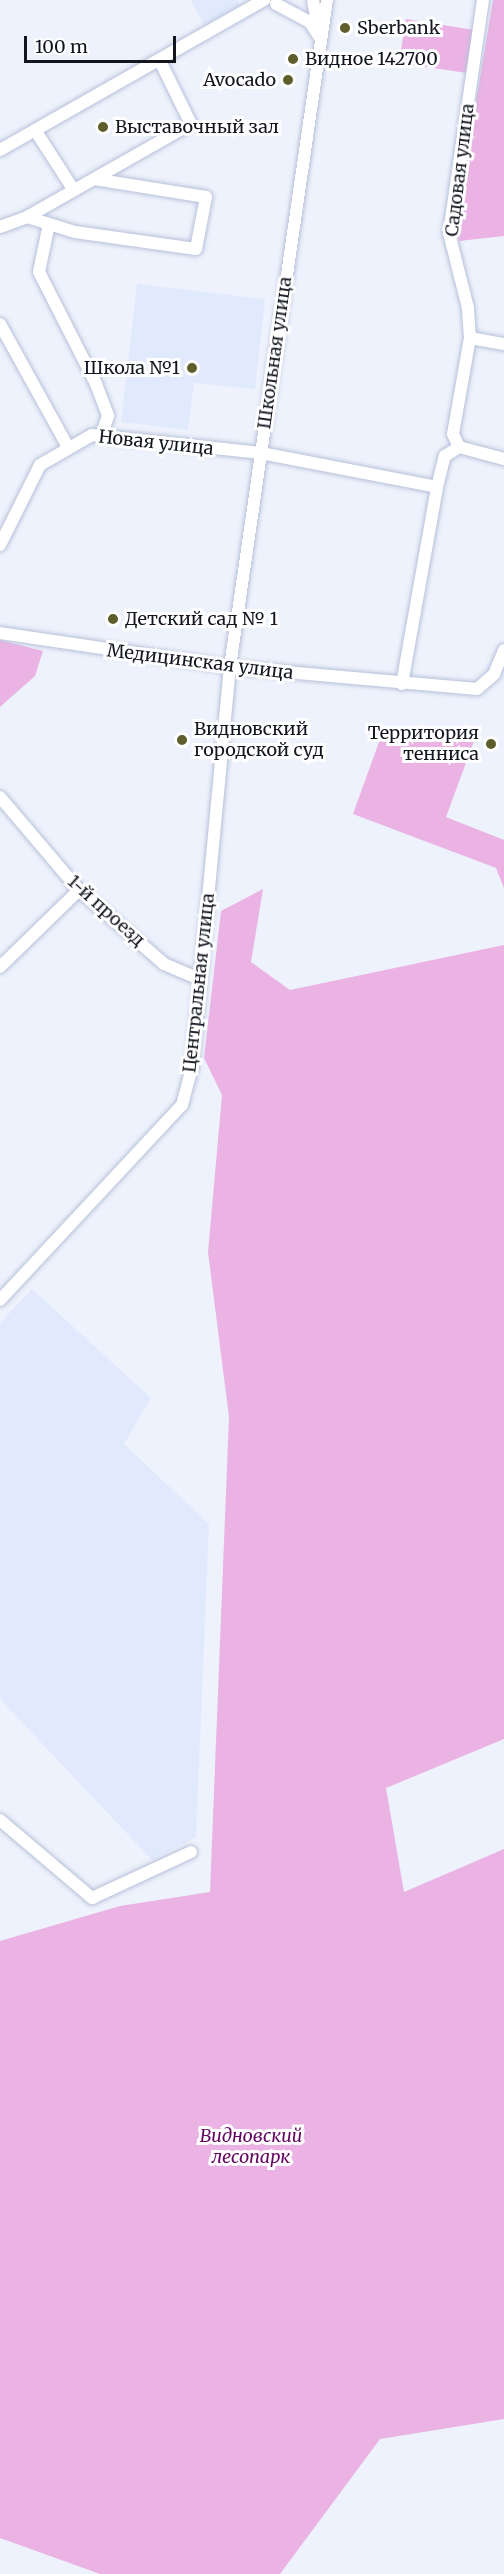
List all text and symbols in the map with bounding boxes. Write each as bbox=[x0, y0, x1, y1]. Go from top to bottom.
place label: Sberbank bbox=[357, 17, 440, 39]
marker: Sberbank bbox=[338, 21, 352, 35]
scale bar bbox=[27, 24, 178, 62]
text: 100 m bbox=[35, 35, 88, 58]
place label: Видное 142700 bbox=[305, 48, 438, 70]
marker: Видное 142700 bbox=[286, 52, 300, 66]
place label: Avocado bbox=[203, 69, 276, 91]
marker: Avocado bbox=[281, 73, 295, 87]
street label: Садовая улица bbox=[441, 102, 479, 238]
place label: Выставочный зал bbox=[115, 116, 279, 138]
marker: Выставочный зал bbox=[96, 120, 110, 134]
street label: Школьная улица bbox=[254, 275, 296, 431]
place label: Школа №1 bbox=[84, 357, 180, 379]
marker: Школа №1 bbox=[185, 361, 199, 375]
street label: Новая улица bbox=[97, 426, 215, 460]
place label: Детский сад № 1 bbox=[125, 608, 278, 630]
marker: Детский сад № 1 bbox=[106, 612, 120, 626]
street label: Медицинская улица bbox=[106, 640, 294, 684]
place label: Видновский городской суд bbox=[194, 719, 324, 762]
place label: Территория тенниса bbox=[368, 723, 479, 766]
marker: Видновский городской суд bbox=[175, 733, 189, 747]
marker: Территория тенниса bbox=[484, 737, 498, 751]
street label: 1-й проезд bbox=[63, 871, 149, 951]
street label: Центральная улица bbox=[179, 892, 219, 1074]
park label: Видновский лесопарк bbox=[200, 2126, 302, 2168]

